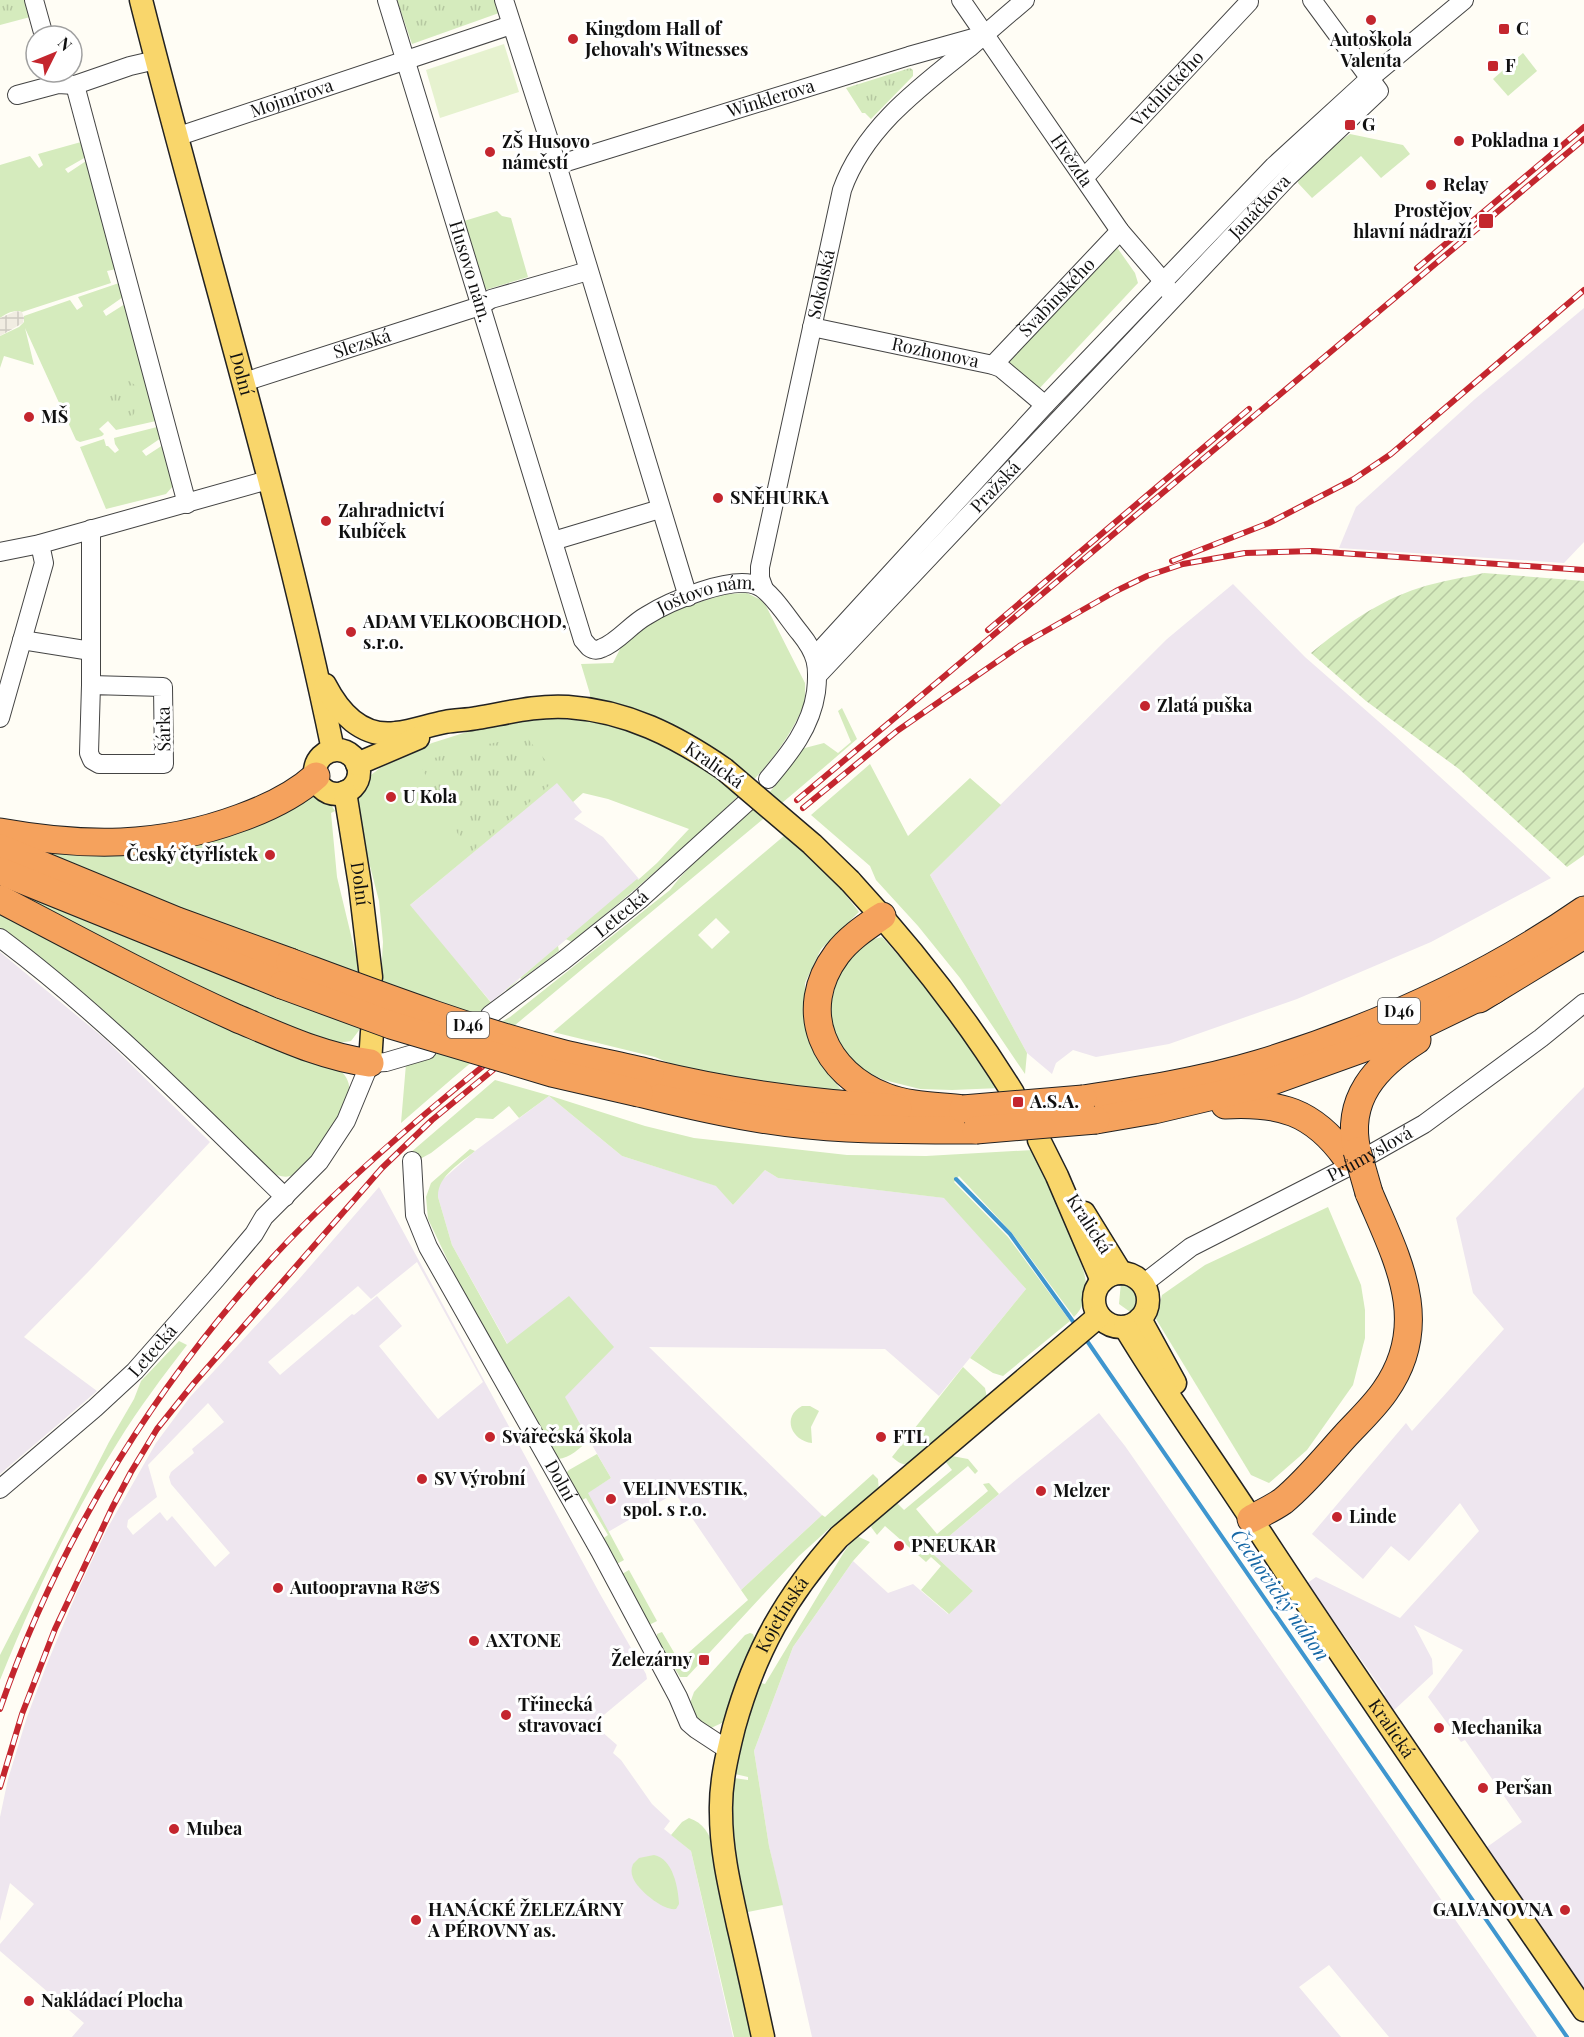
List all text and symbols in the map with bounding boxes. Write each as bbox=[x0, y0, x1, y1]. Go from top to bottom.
marker: Autoškola Valenta bbox=[1364, 13, 1378, 27]
place label: Kingdom Hall of Jehovah's Witnesses bbox=[584, 16, 748, 61]
place label: C bbox=[1516, 16, 1529, 40]
marker: C bbox=[1497, 22, 1511, 36]
north arrow bbox=[24, 24, 84, 84]
place label: Autoškola Valenta bbox=[1329, 27, 1413, 72]
text: N bbox=[54, 32, 77, 55]
marker: Kingdom Hall of Jehovah's Witnesses bbox=[566, 32, 580, 46]
street label: Vrchlického bbox=[1124, 45, 1208, 132]
place label: F bbox=[1505, 53, 1516, 77]
marker: F bbox=[1486, 59, 1500, 73]
street label: Mojmírova bbox=[247, 72, 336, 122]
street label: Winklerova bbox=[723, 73, 817, 123]
place label: G bbox=[1362, 112, 1375, 136]
marker: G bbox=[1343, 118, 1357, 132]
place label: Pokladna 1 bbox=[1471, 128, 1560, 152]
place label: ZŠ Husovo náměstí bbox=[502, 129, 590, 174]
street label: Hvězda bbox=[1046, 129, 1099, 191]
marker: Pokladna 1 bbox=[1452, 134, 1466, 148]
marker: ZŠ Husovo náměstí bbox=[483, 145, 497, 159]
street label: Janáčkova bbox=[1222, 169, 1295, 244]
place label: Relay bbox=[1443, 172, 1489, 196]
marker: Relay bbox=[1424, 178, 1438, 192]
place label: Prostějov hlavní nádraží bbox=[1353, 198, 1473, 243]
marker: Prostějov hlavní nádraží bbox=[1477, 212, 1495, 230]
street label: Husovo nám. bbox=[444, 218, 498, 325]
street label: Sokolská bbox=[801, 247, 840, 321]
street label: Švabinského bbox=[1013, 252, 1100, 342]
street label: Slezská bbox=[330, 323, 394, 364]
street label: Rozhonova bbox=[890, 331, 981, 373]
street label: Dolní bbox=[225, 349, 259, 398]
place label: MŠ bbox=[41, 404, 68, 428]
marker: MŠ bbox=[22, 410, 36, 424]
street label: Pražská bbox=[964, 455, 1025, 517]
place label: SNĚHURKA bbox=[730, 485, 830, 509]
marker: SNĚHURKA bbox=[711, 491, 725, 505]
place label: Zahradnictví Kubíček bbox=[338, 498, 445, 543]
marker: Zahradnictví Kubíček bbox=[319, 514, 333, 528]
street label: Joštovo nám. bbox=[652, 570, 761, 619]
place label: ADAM VELKOOBCHOD, s.r.o. bbox=[362, 609, 567, 654]
marker: ADAM VELKOOBCHOD, s.r.o. bbox=[344, 625, 358, 639]
place label: Zlatá puška bbox=[1157, 693, 1253, 717]
marker: Zlatá puška bbox=[1138, 699, 1152, 713]
street label: Šárka bbox=[151, 706, 175, 752]
street label: Kralická bbox=[680, 735, 749, 793]
place label: U Kola bbox=[403, 784, 458, 808]
marker: U Kola bbox=[384, 790, 398, 804]
place label: Český čtyřlístek bbox=[126, 842, 258, 866]
marker: Český čtyřlístek bbox=[263, 848, 277, 862]
street label: Dolní bbox=[345, 860, 375, 907]
street label: Letecká bbox=[589, 884, 653, 942]
road number: D46 bbox=[1378, 998, 1420, 1024]
road number: D46 bbox=[447, 1012, 489, 1038]
place label: A.S.A. bbox=[1029, 1089, 1079, 1113]
marker: A.S.A. bbox=[1011, 1095, 1025, 1109]
street label: Průmyslová bbox=[1323, 1120, 1416, 1187]
street label: Kralická bbox=[1062, 1189, 1118, 1258]
street label: Letecká bbox=[122, 1319, 182, 1382]
place label: Svářečská škola bbox=[502, 1424, 633, 1448]
place label: FTL bbox=[893, 1424, 927, 1448]
marker: Svářečská škola bbox=[483, 1430, 497, 1444]
marker: FTL bbox=[874, 1430, 888, 1444]
street label: Dolní bbox=[540, 1455, 582, 1505]
place label: SV Výrobní bbox=[434, 1466, 526, 1490]
marker: SV Výrobní bbox=[415, 1472, 429, 1486]
place label: VELINVESTIK, spol. s r.o. bbox=[622, 1476, 748, 1521]
place label: Melzer bbox=[1053, 1478, 1111, 1502]
marker: Melzer bbox=[1034, 1484, 1048, 1498]
marker: VELINVESTIK, spol. s r.o. bbox=[604, 1492, 618, 1506]
place label: Linde bbox=[1349, 1504, 1397, 1528]
marker: Linde bbox=[1330, 1510, 1344, 1524]
water label: Čechovický náhon bbox=[1226, 1523, 1337, 1666]
place label: PNEUKAR bbox=[911, 1533, 997, 1557]
marker: PNEUKAR bbox=[892, 1539, 906, 1553]
street label: Kojetínská bbox=[749, 1571, 813, 1656]
place label: Autoopravna R&S bbox=[289, 1575, 440, 1599]
marker: Autoopravna R&S bbox=[271, 1581, 285, 1595]
place label: AXTONE bbox=[485, 1628, 561, 1652]
marker: AXTONE bbox=[467, 1634, 481, 1648]
place label: Železárny bbox=[611, 1647, 693, 1671]
marker: Železárny bbox=[697, 1653, 711, 1667]
place label: Třinecká stravovací bbox=[518, 1692, 602, 1737]
street label: Kralická bbox=[1363, 1694, 1421, 1763]
marker: Třinecká stravovací bbox=[499, 1708, 513, 1722]
place label: Mechanika bbox=[1451, 1715, 1543, 1739]
marker: Mechanika bbox=[1432, 1721, 1446, 1735]
place label: Peršan bbox=[1495, 1775, 1552, 1799]
marker: Peršan bbox=[1476, 1781, 1490, 1795]
place label: Mubea bbox=[186, 1816, 243, 1840]
marker: Mubea bbox=[167, 1822, 181, 1836]
place label: HANÁCKÉ ŽELEZÁRNY A PÉROVNY as. bbox=[427, 1897, 624, 1942]
place label: GALVANOVNA bbox=[1433, 1897, 1554, 1921]
marker: GALVANOVNA bbox=[1558, 1903, 1572, 1917]
marker: HANÁCKÉ ŽELEZÁRNY A PÉROVNY as. bbox=[409, 1913, 423, 1927]
place label: Nakládací Plocha bbox=[41, 1988, 184, 2012]
marker: Nakládací Plocha bbox=[22, 1994, 36, 2008]

